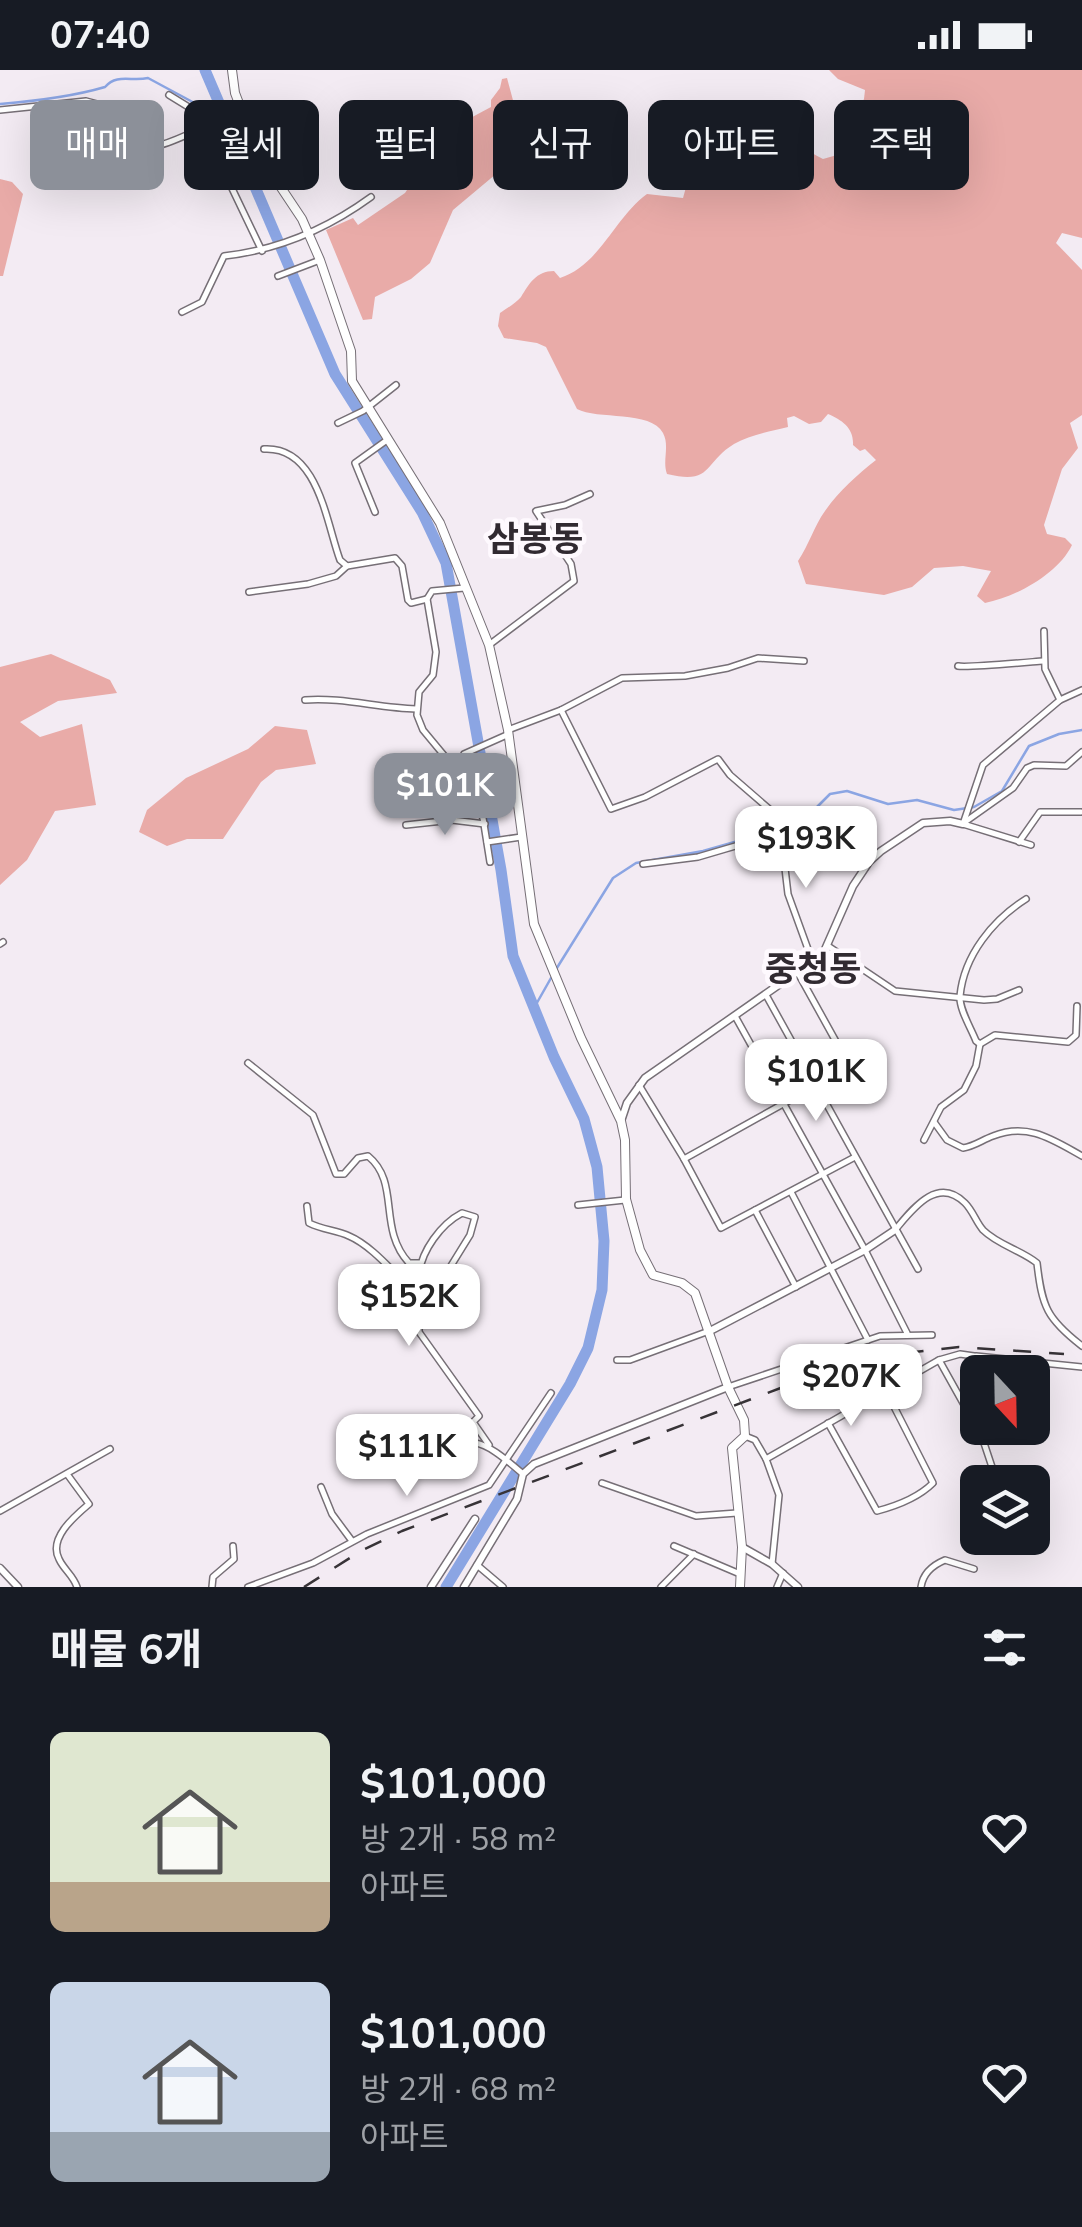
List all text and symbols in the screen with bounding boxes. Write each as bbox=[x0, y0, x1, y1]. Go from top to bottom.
text: 07:40 bbox=[50, 10, 151, 61]
chip: 매매 bbox=[30, 100, 164, 190]
chip: 월세 bbox=[184, 100, 319, 190]
chip: 필터 bbox=[339, 100, 473, 190]
chip: 신규 bbox=[493, 100, 628, 190]
chip: 아파트 bbox=[648, 100, 814, 190]
chip: 주택 bbox=[834, 100, 969, 190]
district label: 삼봉동 bbox=[487, 516, 583, 563]
pin: $101K bbox=[375, 753, 515, 838]
text: $101K bbox=[396, 764, 494, 807]
pin: $193K bbox=[736, 806, 876, 891]
text: $193K bbox=[757, 817, 855, 860]
district label: 중청동 bbox=[765, 946, 861, 993]
pin: $101K bbox=[746, 1039, 886, 1124]
text: $101K bbox=[767, 1050, 865, 1093]
pin: $152K bbox=[339, 1264, 479, 1349]
text: $152K bbox=[360, 1275, 458, 1318]
pin: $207K bbox=[781, 1344, 921, 1429]
text: $207K bbox=[802, 1355, 900, 1398]
north arrow bbox=[960, 1355, 1050, 1445]
map controls bbox=[960, 1355, 1050, 1555]
pin: $111K bbox=[337, 1414, 477, 1499]
text: $111K bbox=[358, 1425, 456, 1468]
button: layers bbox=[960, 1465, 1050, 1555]
icon: filters bbox=[977, 1620, 1032, 1675]
text: 매물 6개 bbox=[50, 1622, 202, 1679]
text: $101,000 bbox=[360, 1756, 547, 1813]
icon: home bbox=[130, 1772, 250, 1892]
icon: heart bbox=[977, 1805, 1032, 1860]
text: 방 2개 · 58 m² bbox=[360, 1818, 556, 1861]
text: 아파트 bbox=[360, 1866, 448, 1909]
text: $101,000 bbox=[360, 2006, 547, 2063]
icon: home bbox=[130, 2022, 250, 2142]
icon: heart bbox=[977, 2055, 1032, 2110]
text: 방 2개 · 68 m² bbox=[360, 2068, 556, 2111]
text: 아파트 bbox=[360, 2116, 448, 2159]

